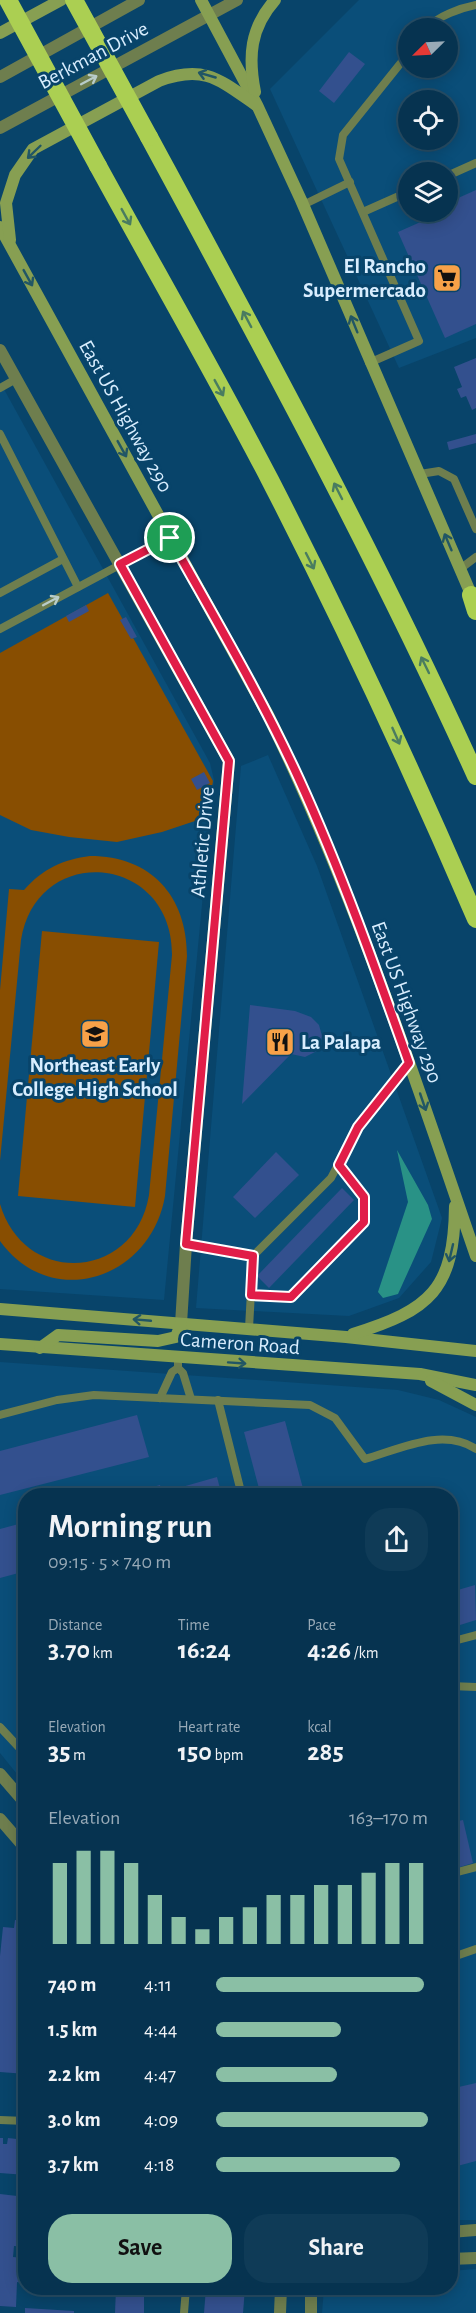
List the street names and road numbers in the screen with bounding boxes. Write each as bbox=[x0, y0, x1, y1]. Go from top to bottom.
street label: Berkman Drive bbox=[35, 18, 152, 93]
street label: East US Highway 290 bbox=[75, 337, 176, 496]
street label: Athletic Drive bbox=[187, 786, 218, 898]
street label: East US Highway 290 bbox=[368, 919, 446, 1086]
street label: Cameron Road bbox=[179, 1329, 301, 1358]

